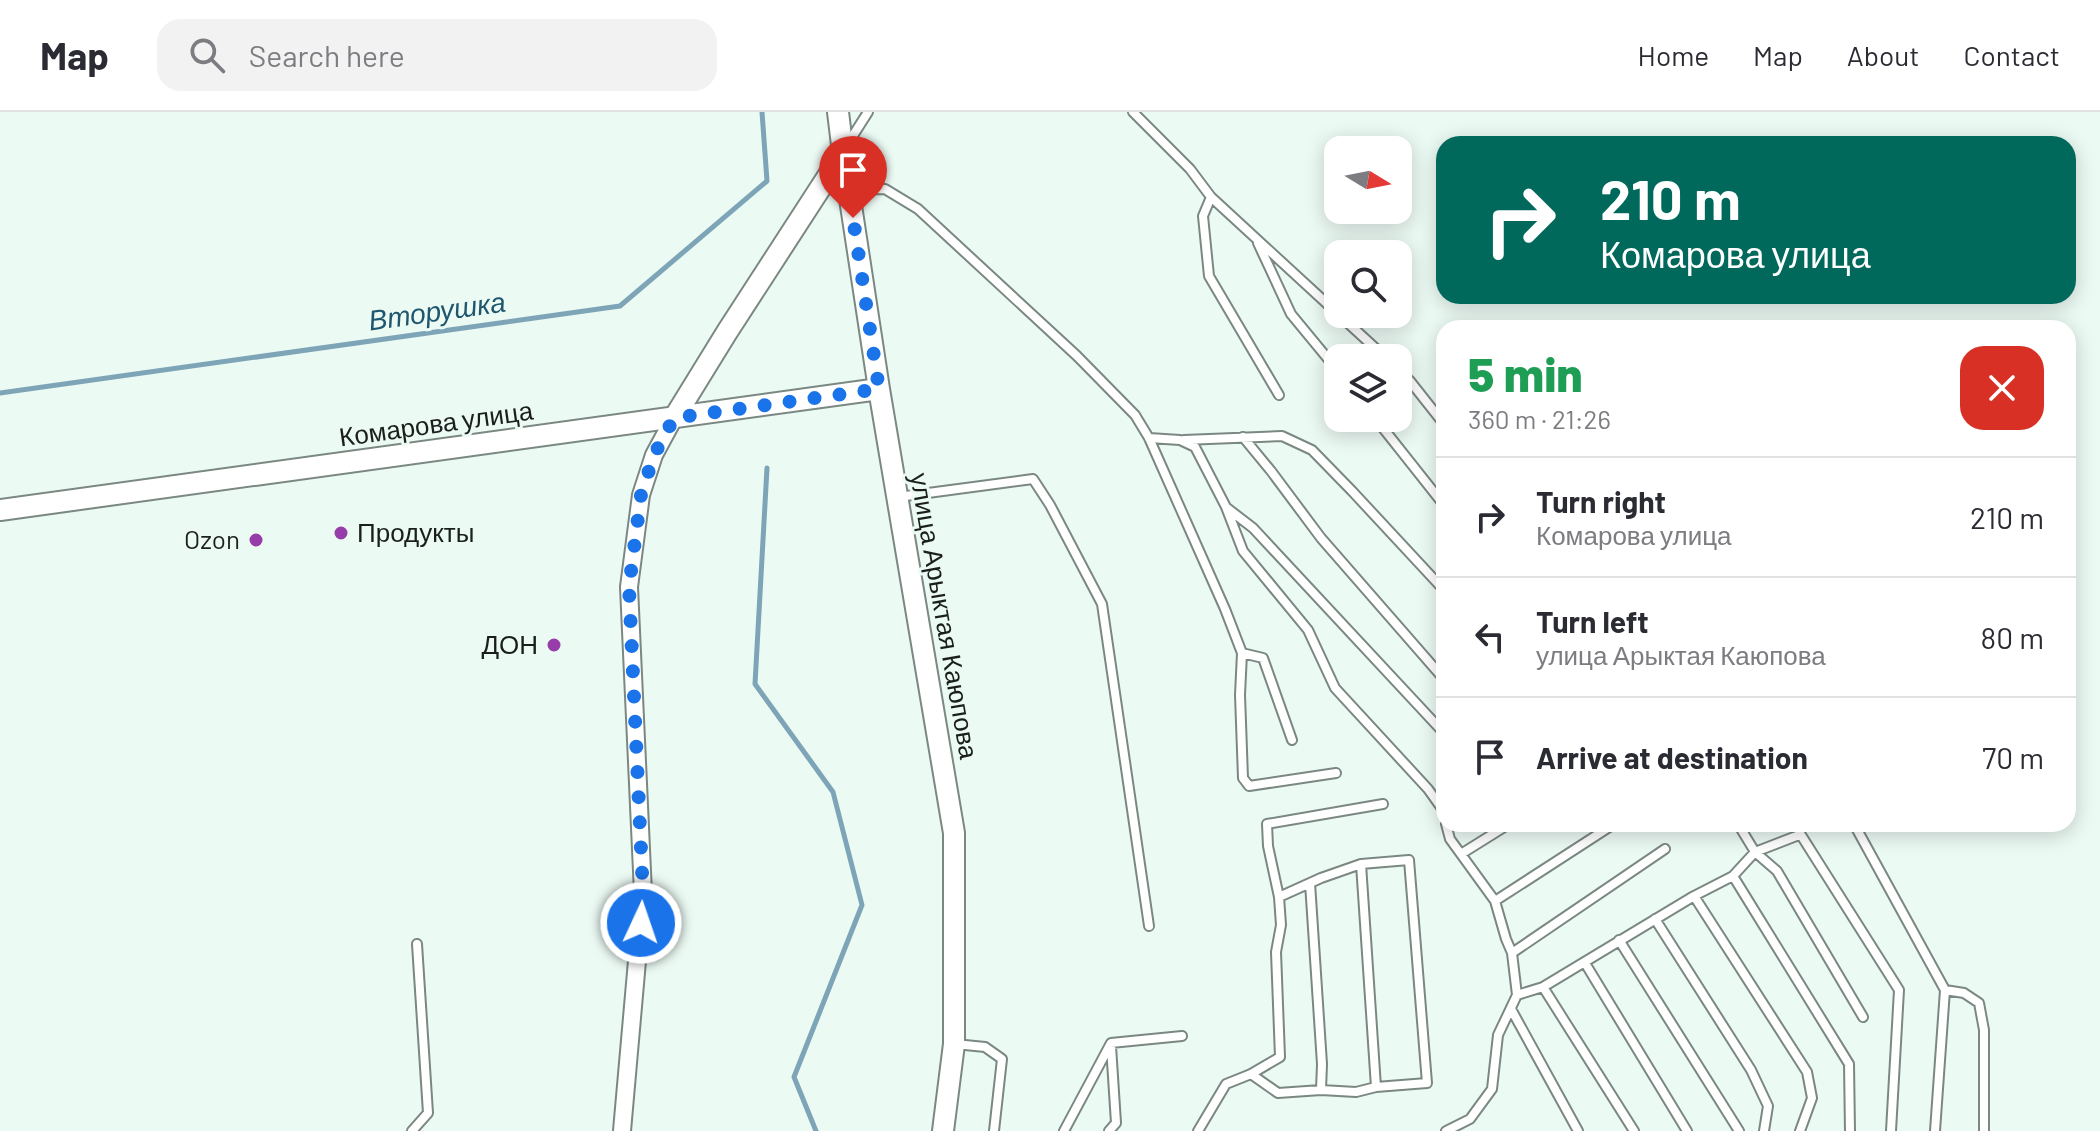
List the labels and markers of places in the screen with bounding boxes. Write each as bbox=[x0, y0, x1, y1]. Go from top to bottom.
pin bbox=[819, 136, 887, 218]
place label: Продукты bbox=[357, 516, 474, 547]
place label: Ozon bbox=[184, 523, 240, 554]
marker: Продукты bbox=[332, 524, 350, 542]
marker: Ozon bbox=[247, 531, 265, 549]
place label: ДОН bbox=[481, 628, 538, 659]
marker: ДОН bbox=[545, 636, 563, 654]

